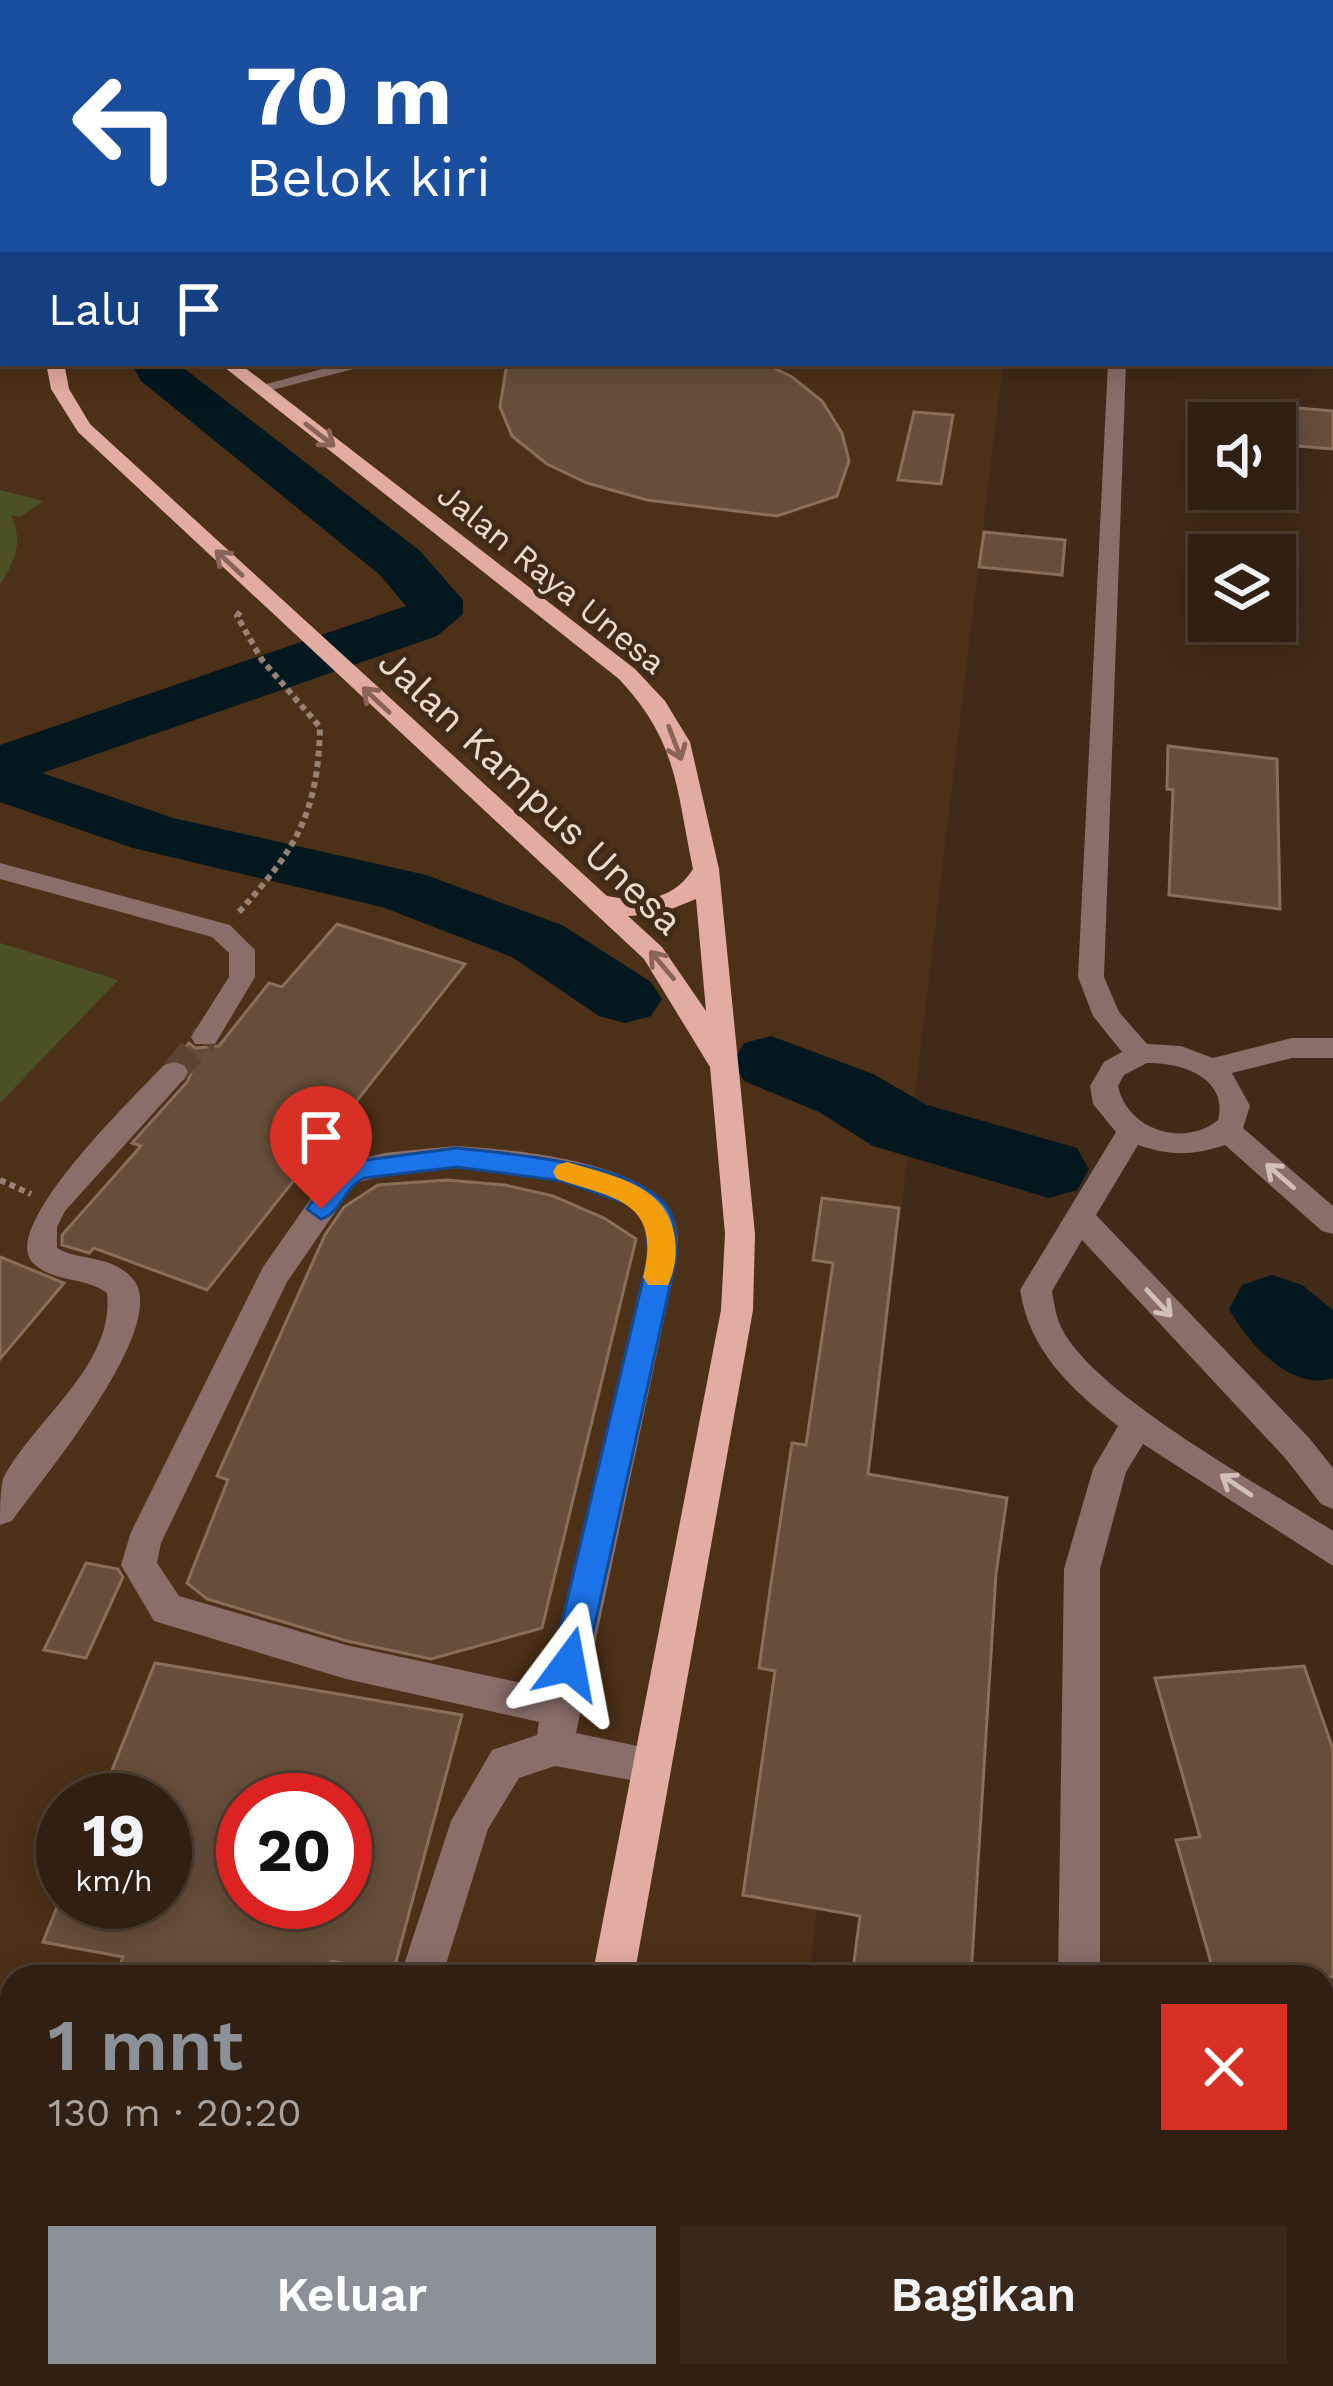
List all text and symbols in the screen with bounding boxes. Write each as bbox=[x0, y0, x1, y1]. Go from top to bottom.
text: 70 m bbox=[246, 46, 452, 144]
icon: left bbox=[48, 48, 204, 204]
text: Belok kiri bbox=[246, 146, 491, 209]
icon: arrive bbox=[166, 276, 232, 342]
text: Lalu bbox=[48, 283, 142, 336]
map controls bbox=[1188, 402, 1296, 642]
button: sound bbox=[1188, 402, 1296, 510]
one-way arrow bbox=[304, 421, 336, 448]
street label: Jalan Raya Unesa bbox=[430, 475, 673, 682]
button: layers bbox=[1188, 534, 1296, 642]
one-way arrow bbox=[215, 550, 245, 577]
street label: Jalan Kampus Unesa bbox=[370, 639, 692, 944]
one-way arrow bbox=[362, 686, 392, 714]
one-way arrow bbox=[666, 723, 688, 760]
one-way arrow bbox=[648, 950, 676, 981]
pin bbox=[270, 1086, 372, 1209]
icon: arrive bbox=[288, 1104, 354, 1170]
one-way arrow bbox=[1265, 1163, 1296, 1190]
one-way arrow bbox=[1144, 1287, 1173, 1317]
one-way arrow bbox=[1219, 1473, 1253, 1498]
position arrow bbox=[506, 1601, 632, 1727]
speed limit sign: 20 bbox=[216, 1773, 372, 1929]
text: 19 bbox=[83, 1800, 145, 1871]
text: km/h bbox=[75, 1863, 153, 1898]
text: 1 mnt bbox=[48, 2003, 243, 2087]
button: close bbox=[1161, 2004, 1287, 2130]
text: 130 m · 20:20 bbox=[48, 2090, 302, 2135]
button: Keluar bbox=[48, 2226, 656, 2364]
button: Bagikan bbox=[680, 2226, 1287, 2364]

